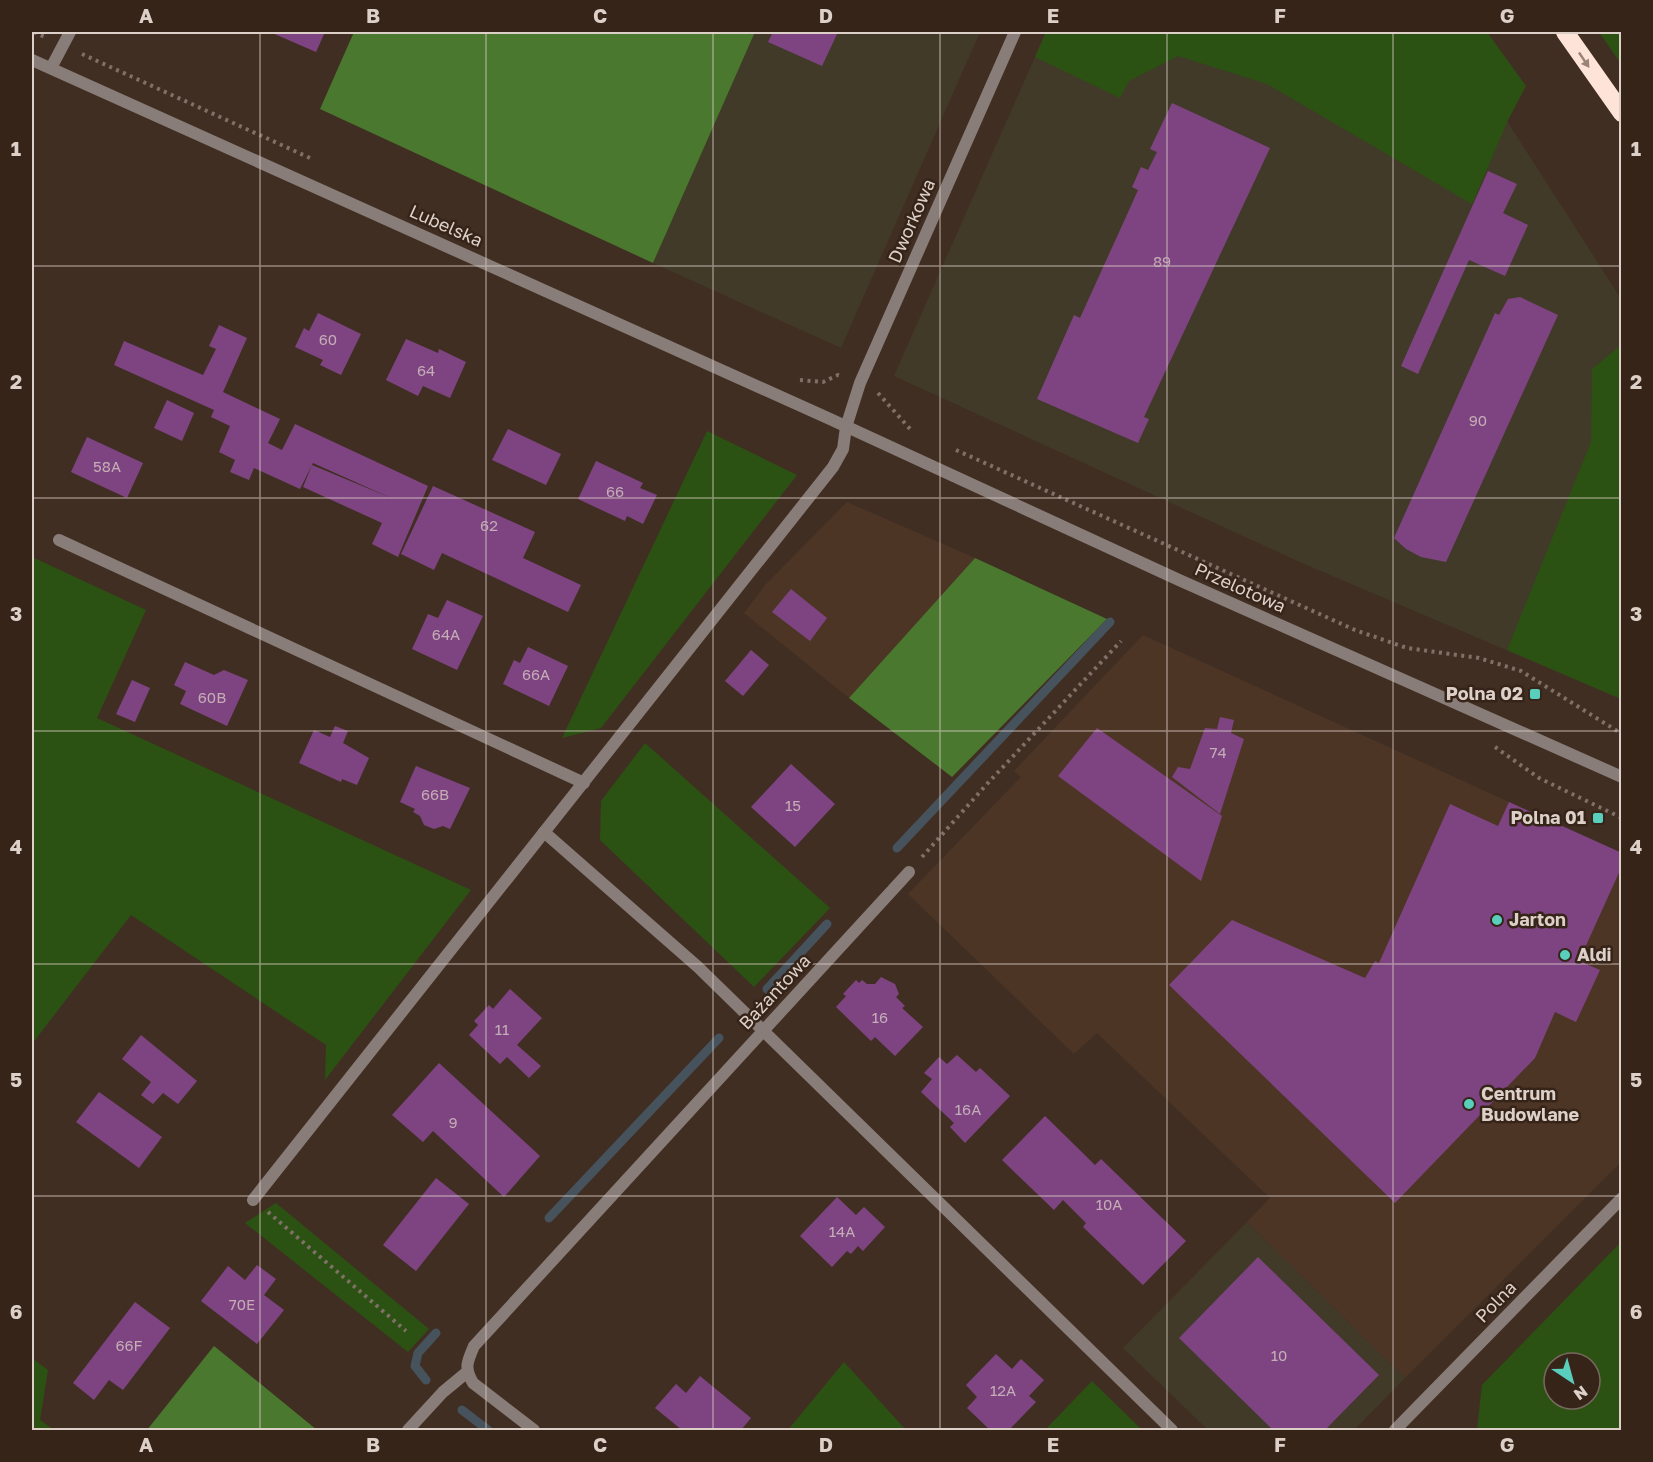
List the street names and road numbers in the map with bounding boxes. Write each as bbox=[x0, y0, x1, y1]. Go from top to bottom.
street label: Dworkowa bbox=[883, 175, 939, 266]
street label: Lubelska bbox=[406, 199, 486, 251]
street label: Przelotowa bbox=[1192, 557, 1289, 617]
street label: Bażantowa bbox=[734, 949, 815, 1033]
street label: Polna bbox=[1470, 1276, 1520, 1327]

